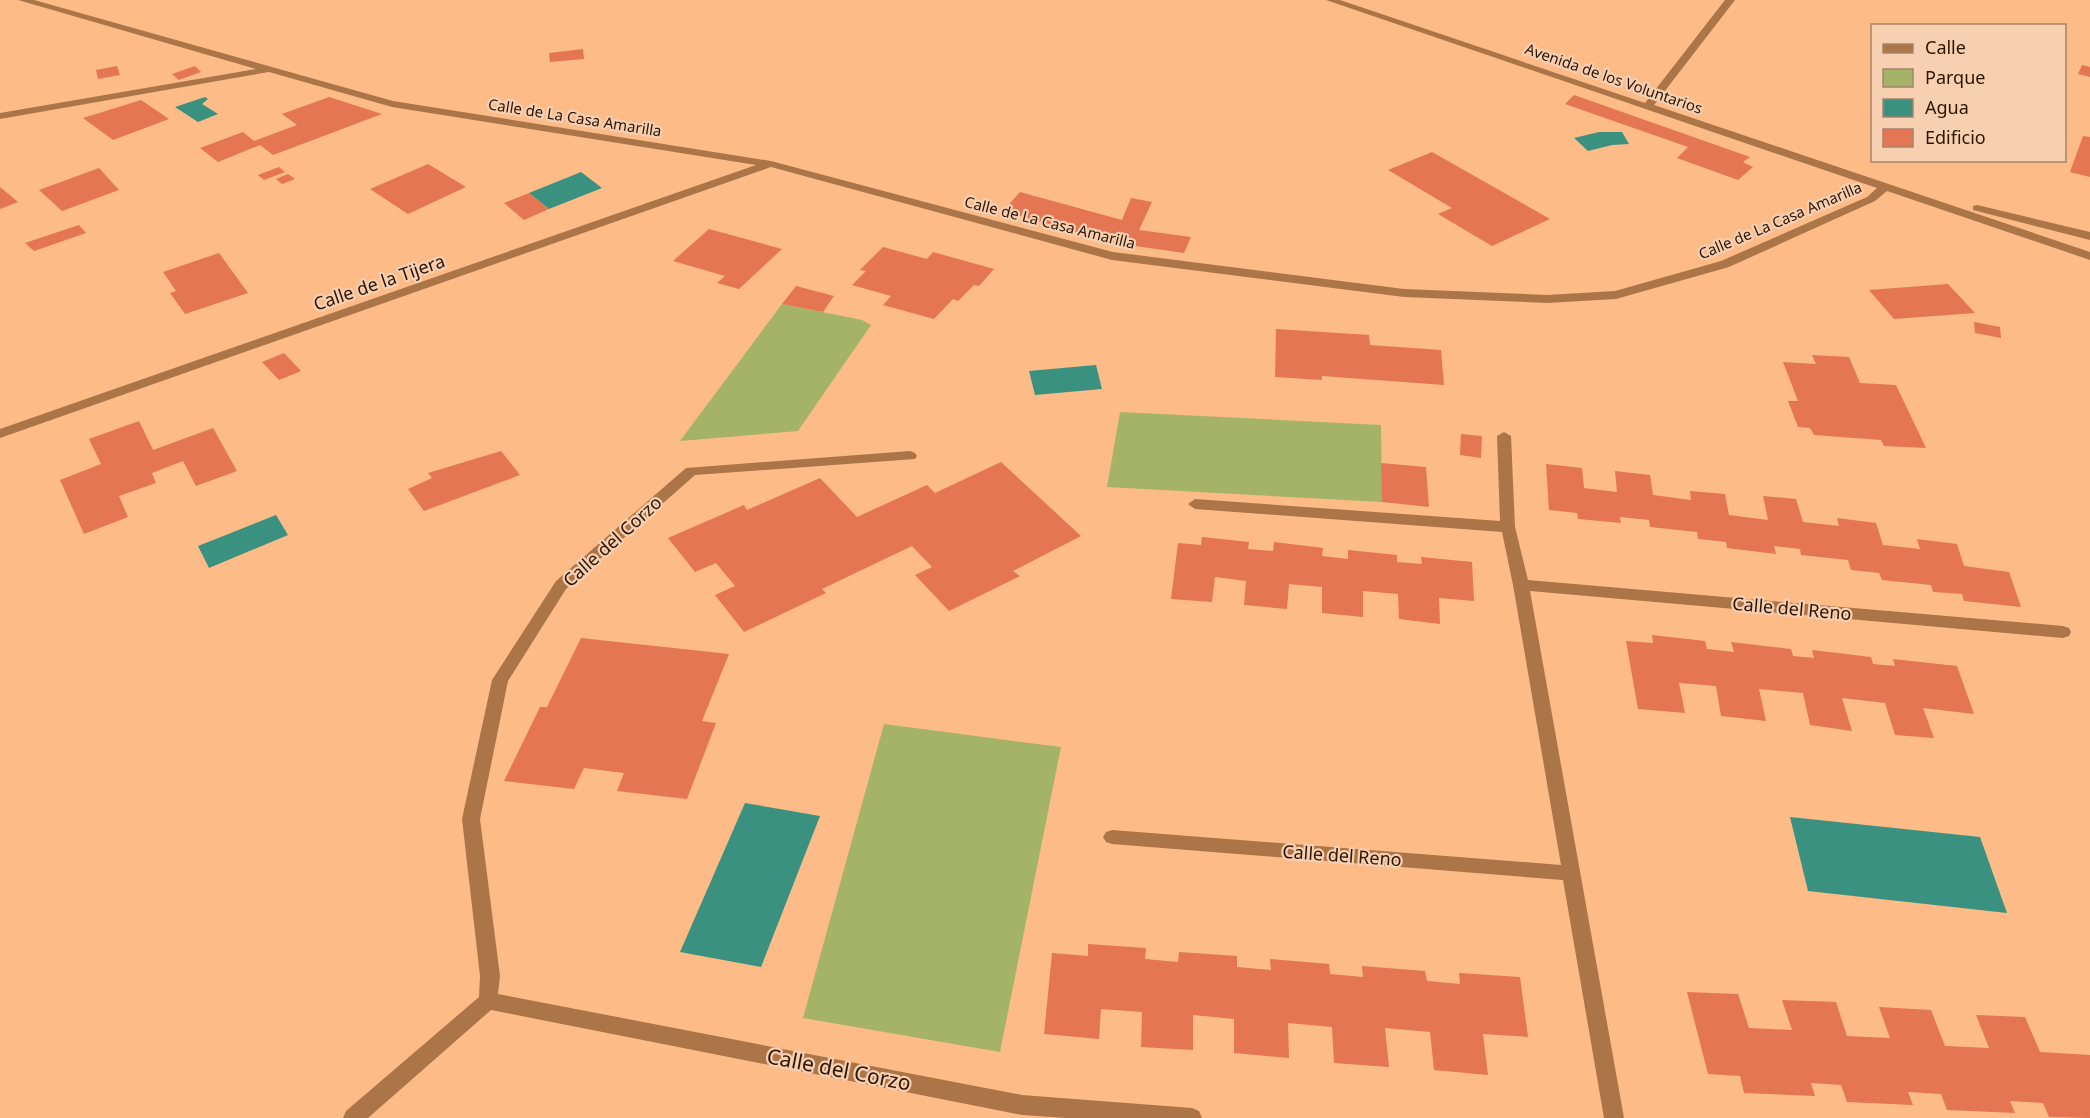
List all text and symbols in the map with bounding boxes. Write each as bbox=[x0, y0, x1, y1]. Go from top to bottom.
legend bbox=[1871, 24, 2066, 162]
text: Calle bbox=[1925, 35, 1966, 59]
street label: Avenida de los Voluntarios bbox=[1523, 38, 1705, 118]
text: Parque bbox=[1925, 65, 1985, 89]
street label: Calle de La Casa Amarilla bbox=[487, 93, 663, 141]
text: Agua bbox=[1925, 95, 1969, 119]
text: Edificio bbox=[1925, 125, 1986, 149]
street label: Calle de La Casa Amarilla bbox=[1695, 177, 1865, 263]
street label: Calle de La Casa Amarilla bbox=[962, 191, 1138, 253]
street label: Calle de la Tijera bbox=[310, 248, 448, 316]
street label: Calle del Corzo bbox=[557, 490, 667, 592]
street label: Calle del Reno bbox=[1731, 591, 1853, 625]
street label: Calle del Reno bbox=[1282, 839, 1402, 871]
street label: Calle del Corzo bbox=[765, 1041, 913, 1097]

